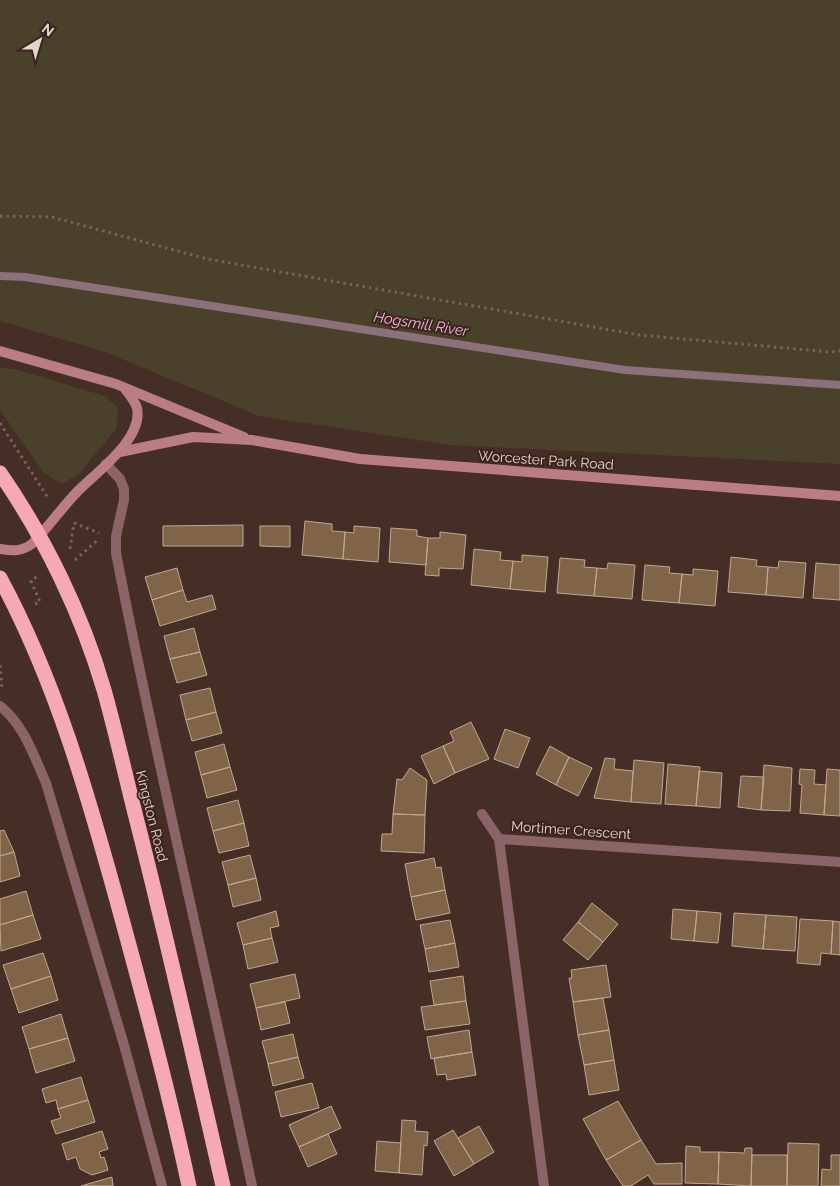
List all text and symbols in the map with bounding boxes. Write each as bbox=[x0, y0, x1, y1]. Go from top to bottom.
north arrow bbox=[15, 15, 65, 65]
text: N bbox=[39, 20, 57, 39]
water label: Hogsmill River bbox=[372, 308, 470, 340]
street label: Worcester Park Road bbox=[478, 447, 614, 473]
street label: Kingston Road bbox=[133, 769, 171, 863]
street label: Mortimer Crescent bbox=[510, 818, 632, 842]

